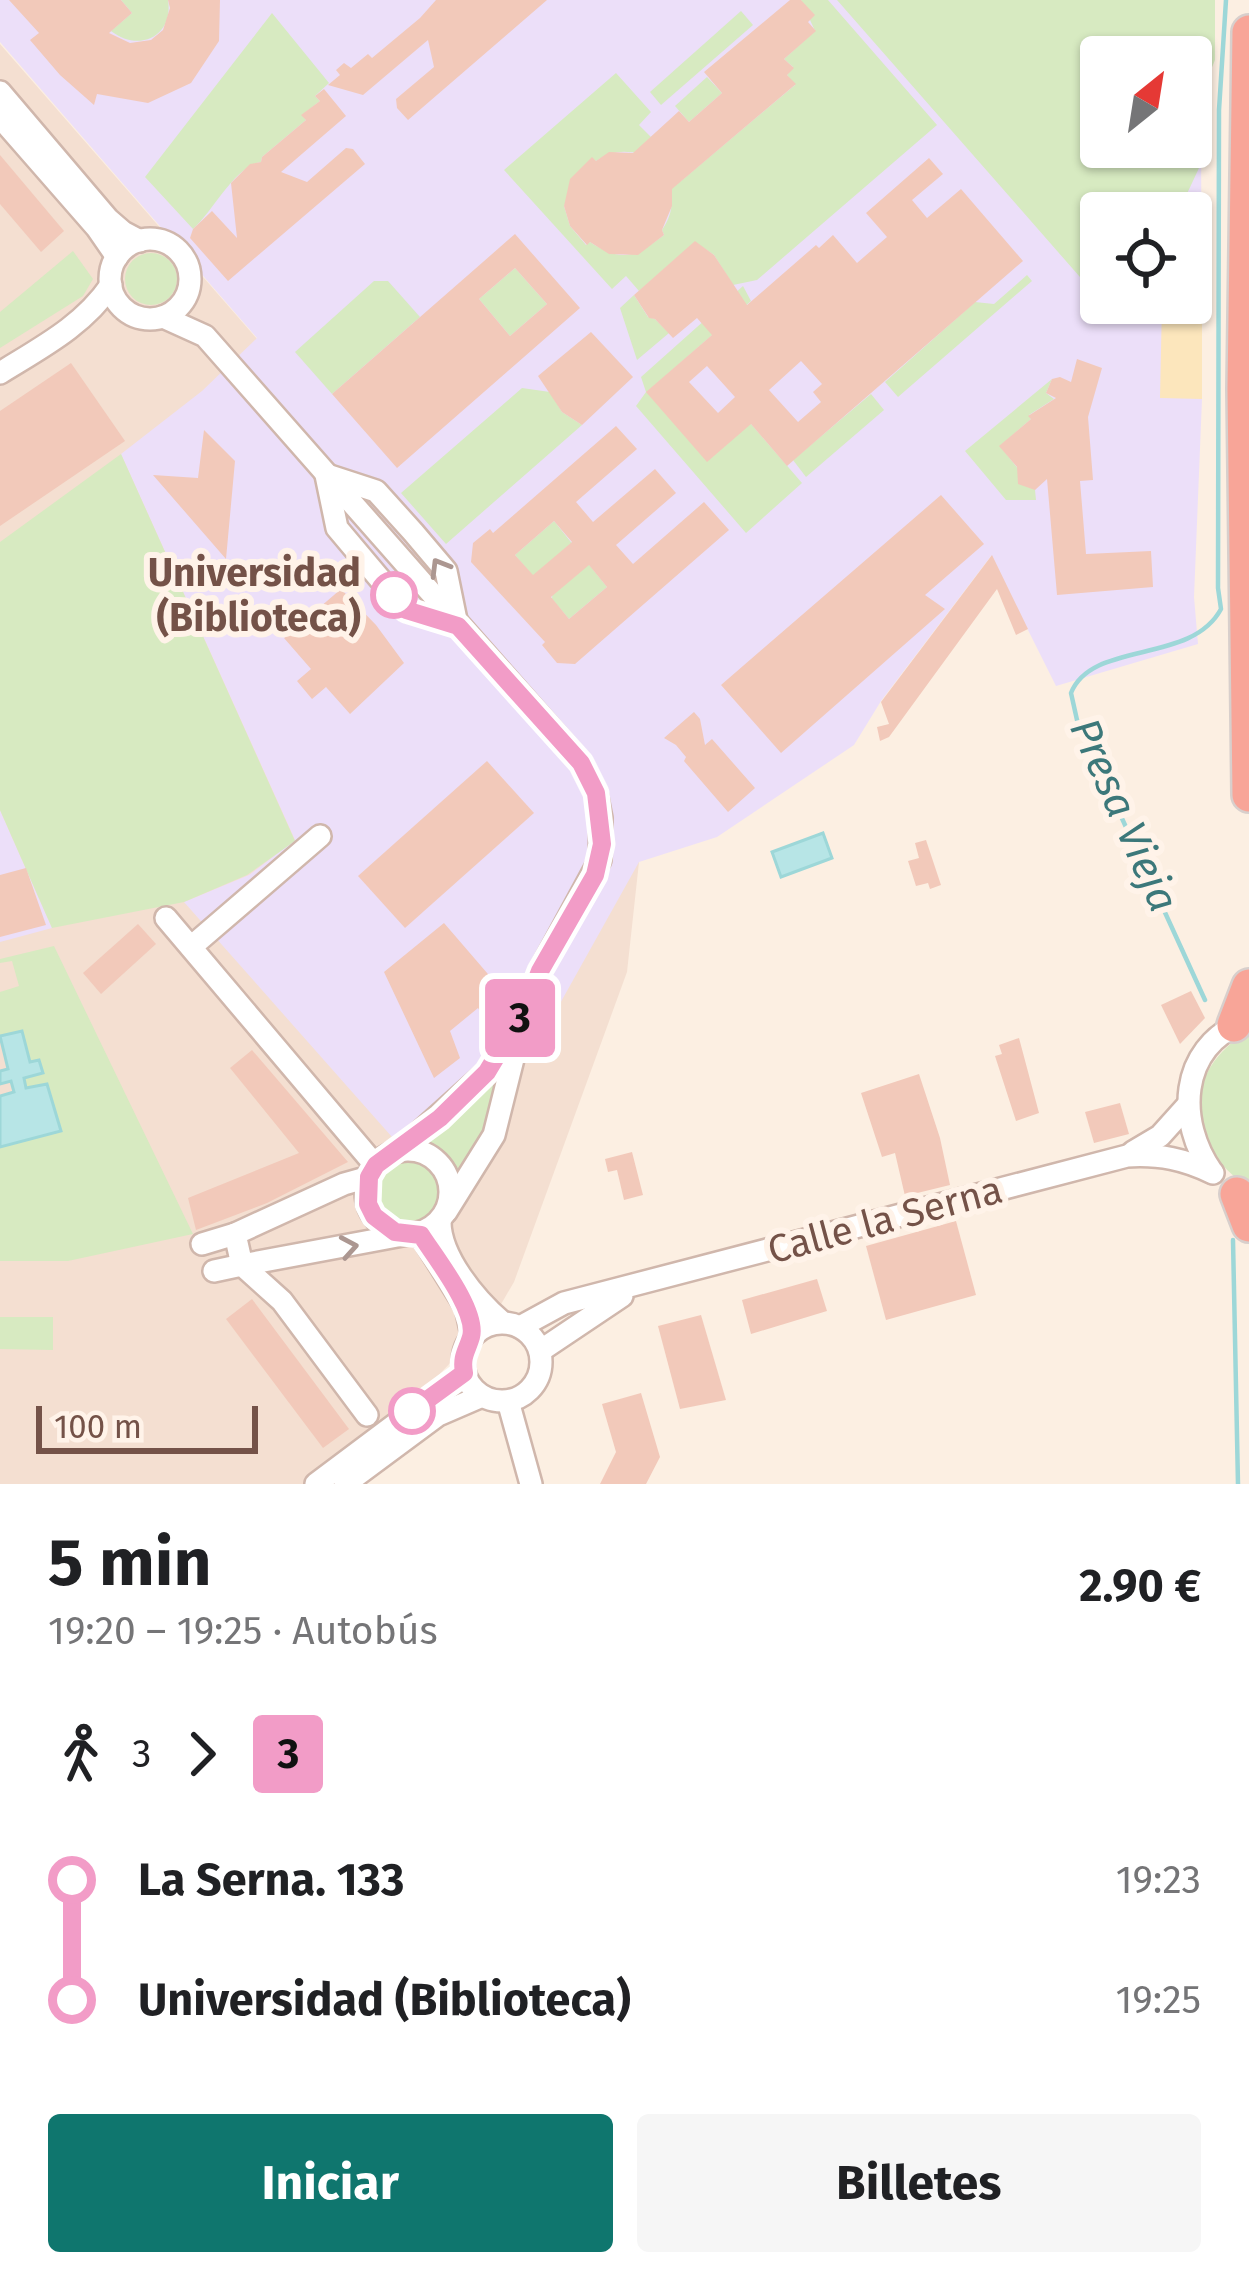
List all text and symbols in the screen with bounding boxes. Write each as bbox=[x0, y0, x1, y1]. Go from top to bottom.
north arrow bbox=[1080, 36, 1212, 168]
map controls bbox=[1080, 36, 1212, 324]
button: locate bbox=[1080, 192, 1212, 324]
place label: Universidad (Biblioteca) bbox=[148, 550, 361, 641]
one-way arrow bbox=[430, 558, 453, 579]
marker: Universidad (Biblioteca) bbox=[372, 573, 416, 617]
water label: Presa Vieja bbox=[1059, 711, 1189, 919]
line badge: 3 bbox=[481, 979, 559, 1057]
text: 3 bbox=[509, 993, 531, 1043]
street label: Calle la Serna bbox=[763, 1167, 1007, 1273]
one-way arrow bbox=[338, 1235, 358, 1261]
unlabelled marker bbox=[390, 1389, 434, 1433]
scale bar bbox=[36, 1400, 258, 1453]
text: 100 m bbox=[54, 1407, 142, 1447]
text: 5 min bbox=[48, 1523, 211, 1602]
text: 2.90 € bbox=[1079, 1559, 1201, 1613]
text: 19:20 – 19:25 · Autobús bbox=[48, 1608, 438, 1654]
icon: walk bbox=[48, 1721, 114, 1787]
icon: forward bbox=[169, 1721, 235, 1787]
text: 3 bbox=[277, 1729, 299, 1779]
text: 3 bbox=[132, 1731, 151, 1777]
text: La Serna. 133 bbox=[138, 1853, 404, 1907]
text: 19:23 bbox=[1116, 1857, 1201, 1903]
text: Universidad (Biblioteca) bbox=[138, 1973, 631, 2027]
text: 19:25 bbox=[1115, 1977, 1201, 2023]
button: Iniciar bbox=[48, 2114, 613, 2252]
button: Billetes bbox=[637, 2114, 1201, 2252]

